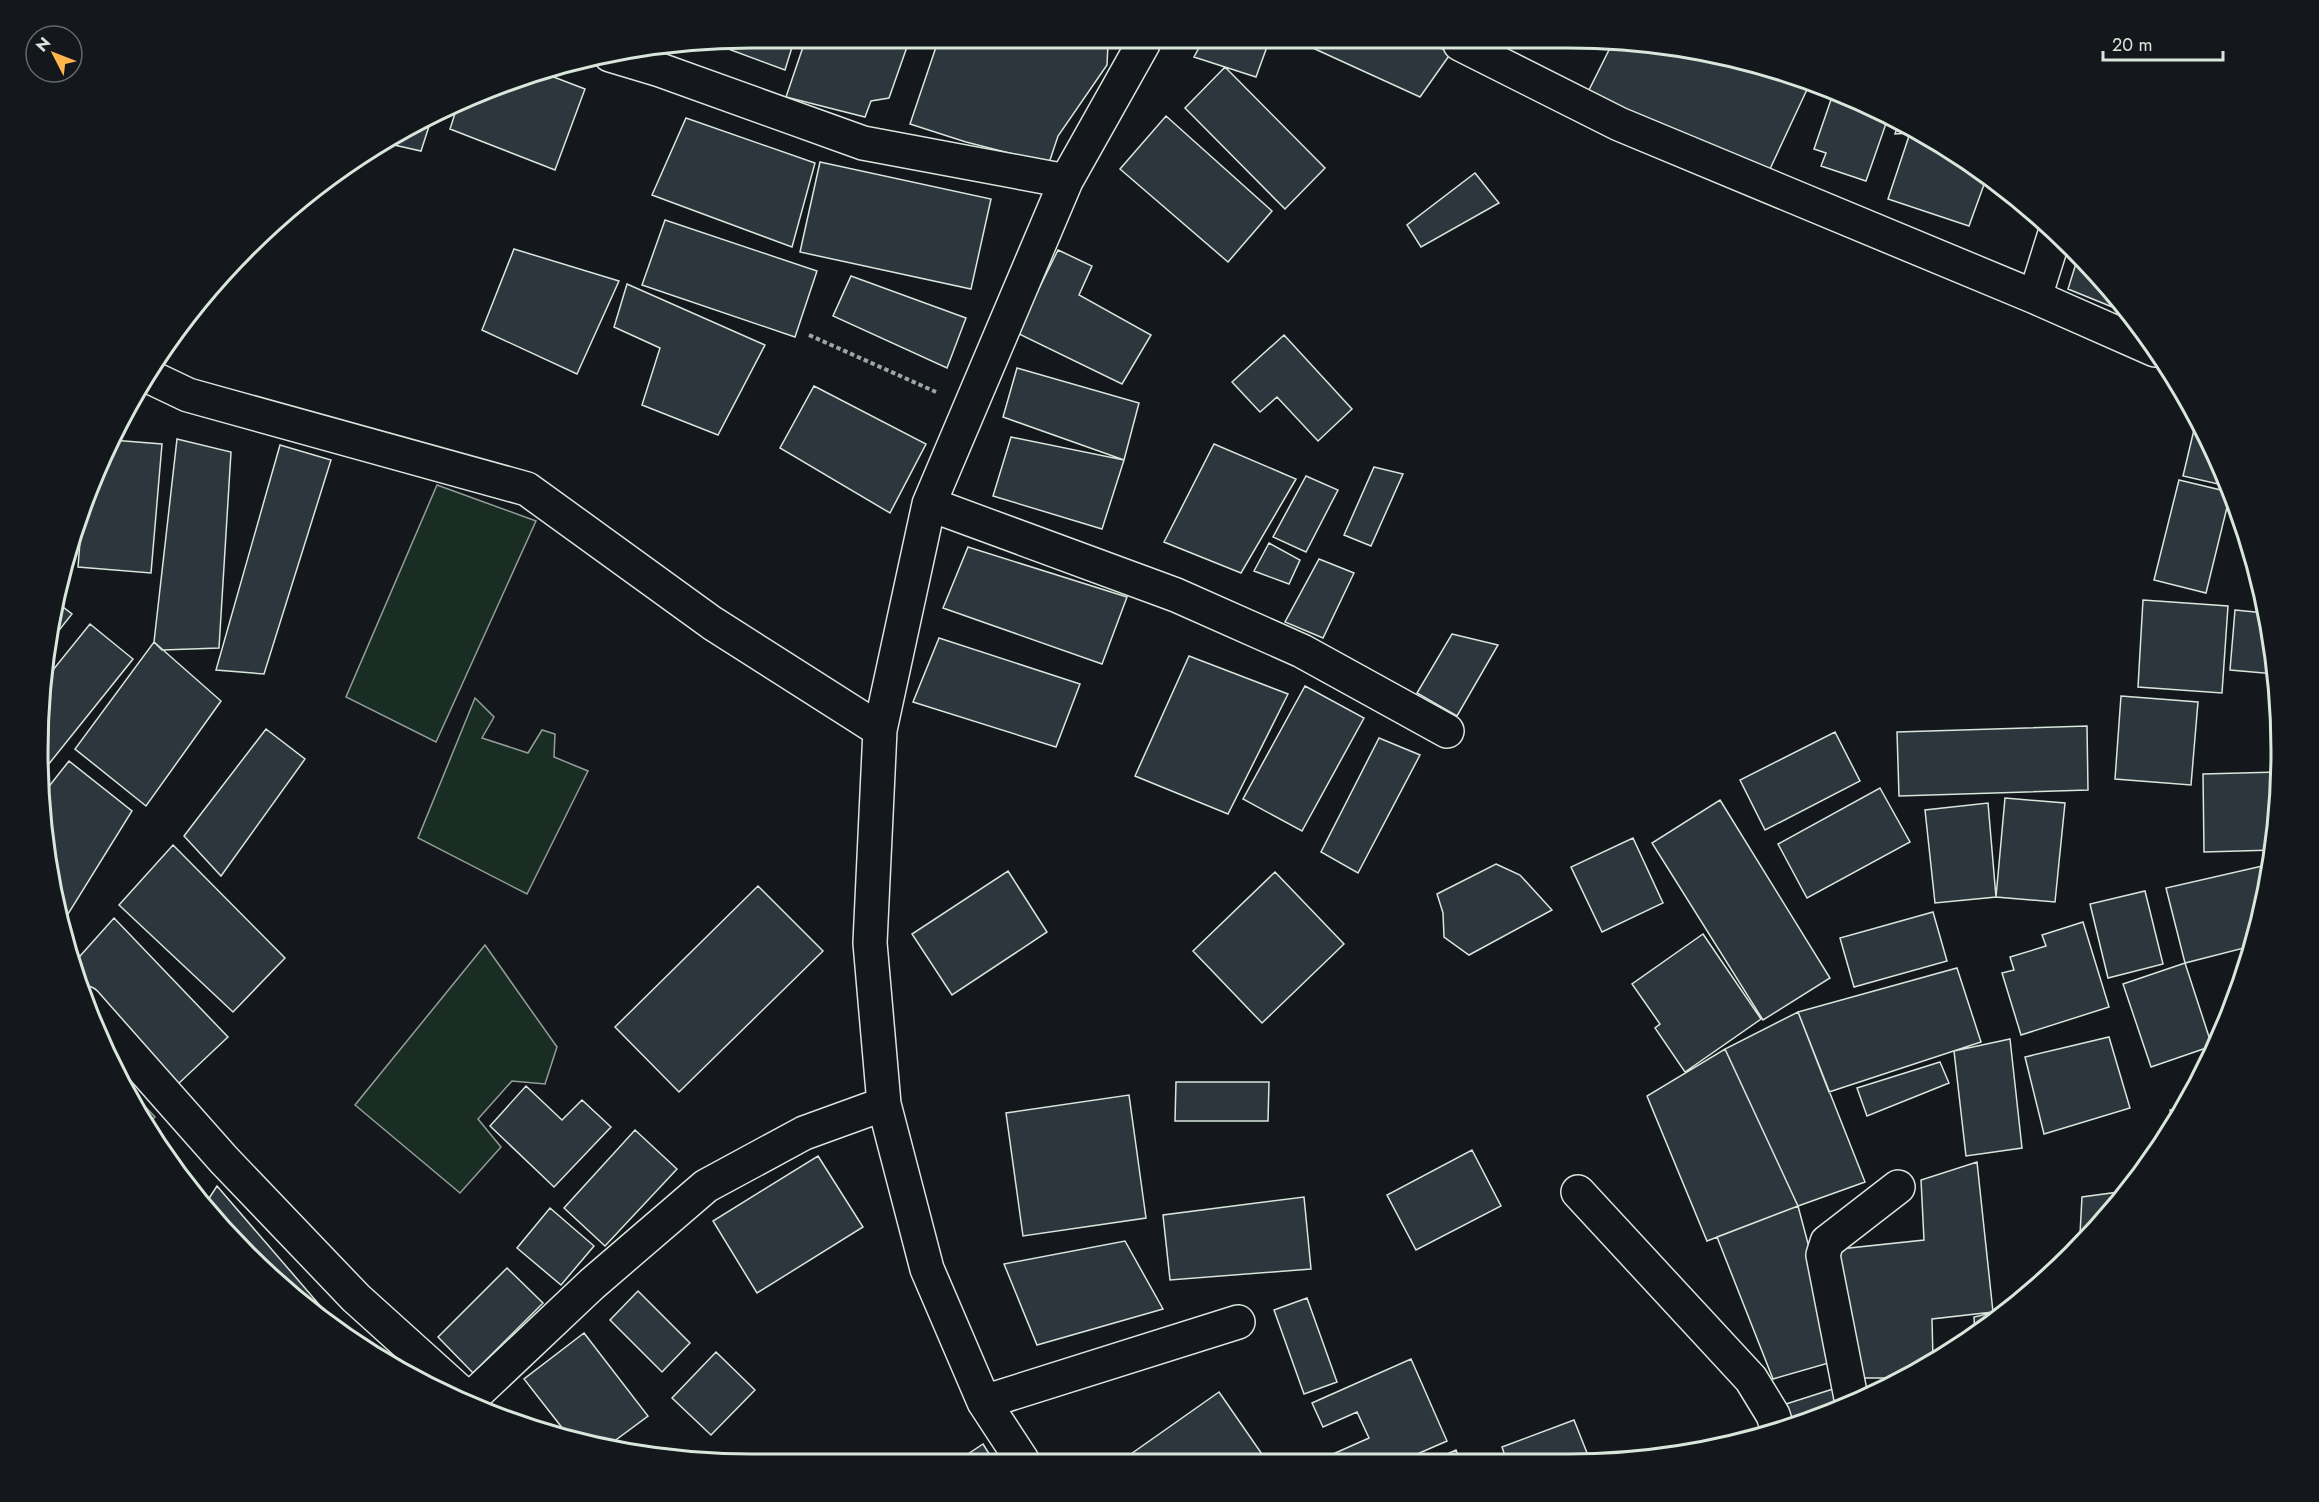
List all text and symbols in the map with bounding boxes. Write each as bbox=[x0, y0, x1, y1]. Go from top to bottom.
north arrow bbox=[24, 24, 84, 84]
scale bar bbox=[2103, 24, 2223, 62]
text: N bbox=[30, 32, 56, 57]
text: 20 m bbox=[2112, 32, 2152, 58]

